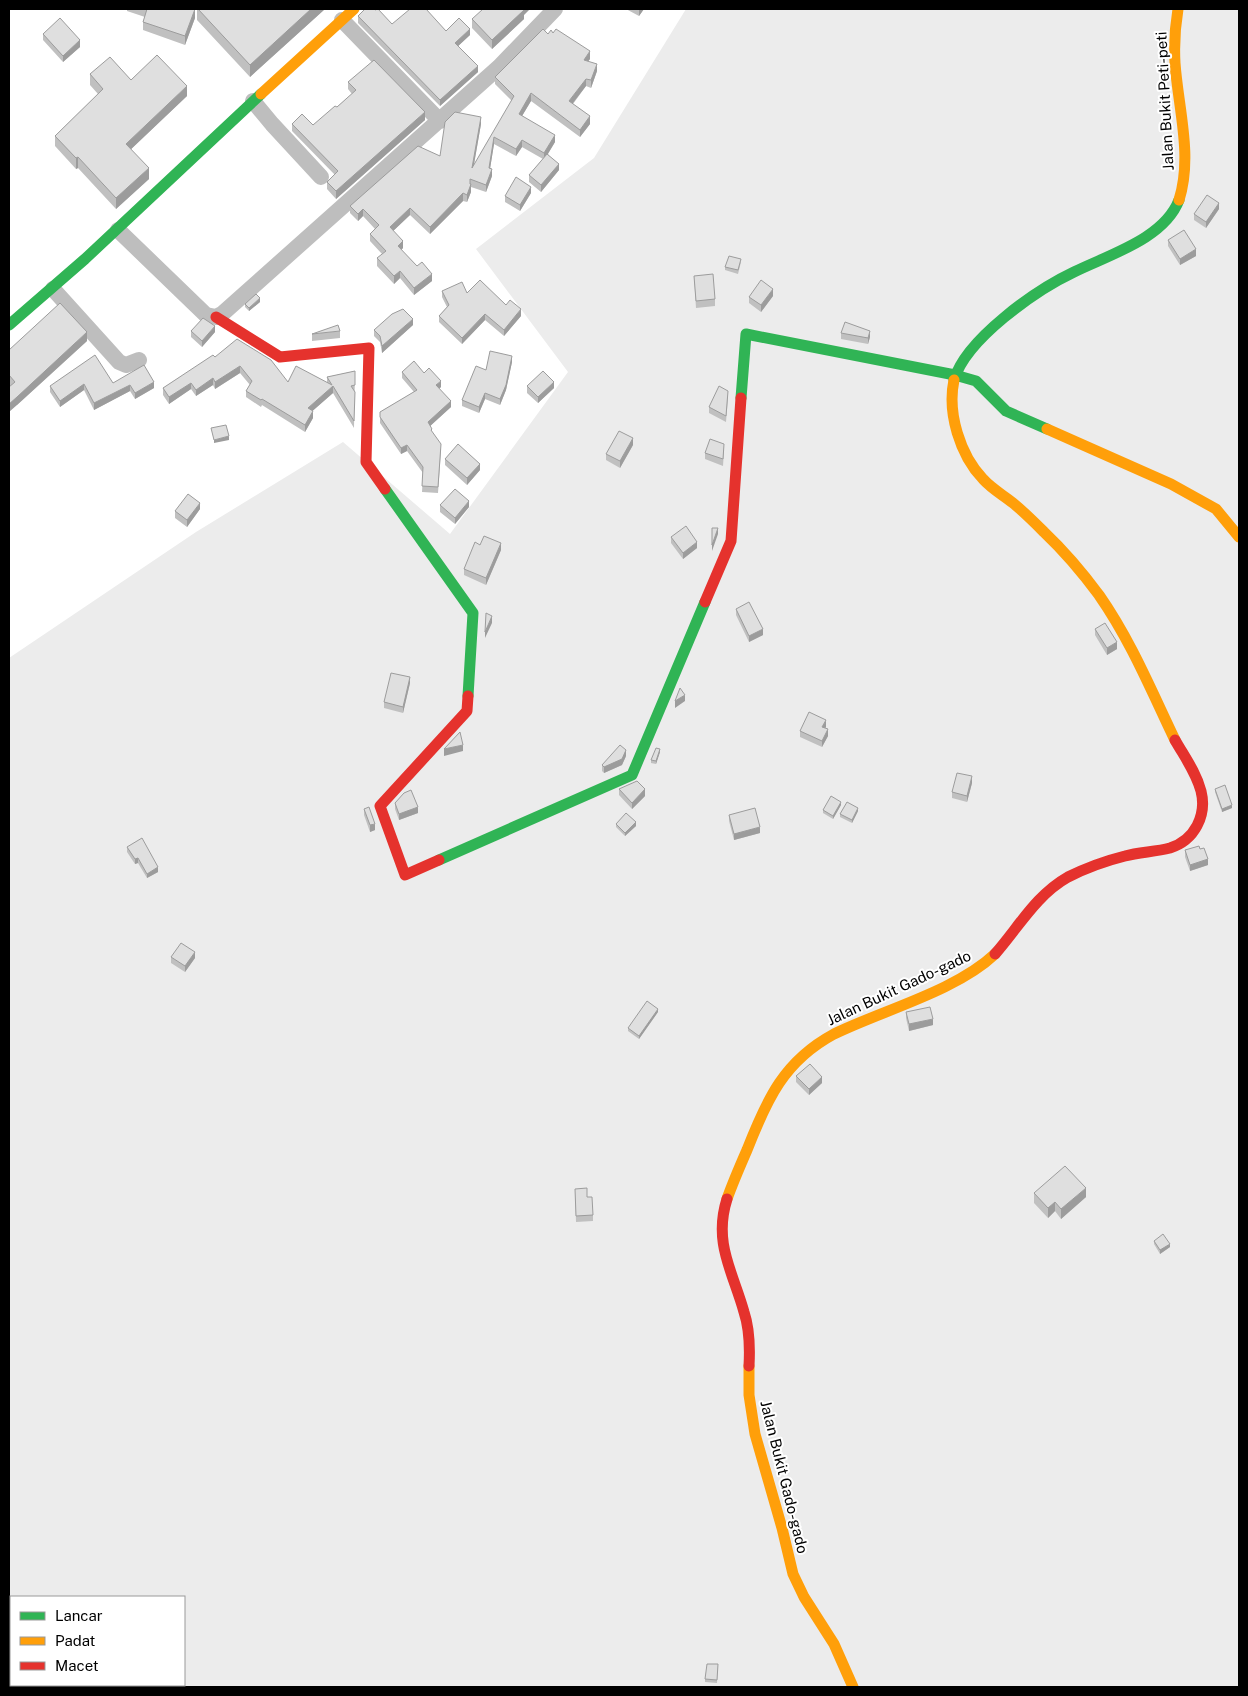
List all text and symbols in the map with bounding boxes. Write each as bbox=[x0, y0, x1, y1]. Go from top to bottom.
street label: Jalan Bukit Peti-peti bbox=[1152, 31, 1177, 171]
street label: Jalan Bukit Gado-gado bbox=[824, 947, 974, 1028]
street label: Jalan Bukit Gado-gado bbox=[757, 1399, 812, 1555]
legend bbox=[10, 1596, 185, 1686]
text: Lancar bbox=[55, 1607, 103, 1624]
text: Padat bbox=[55, 1632, 96, 1649]
text: Macet bbox=[55, 1657, 99, 1674]

